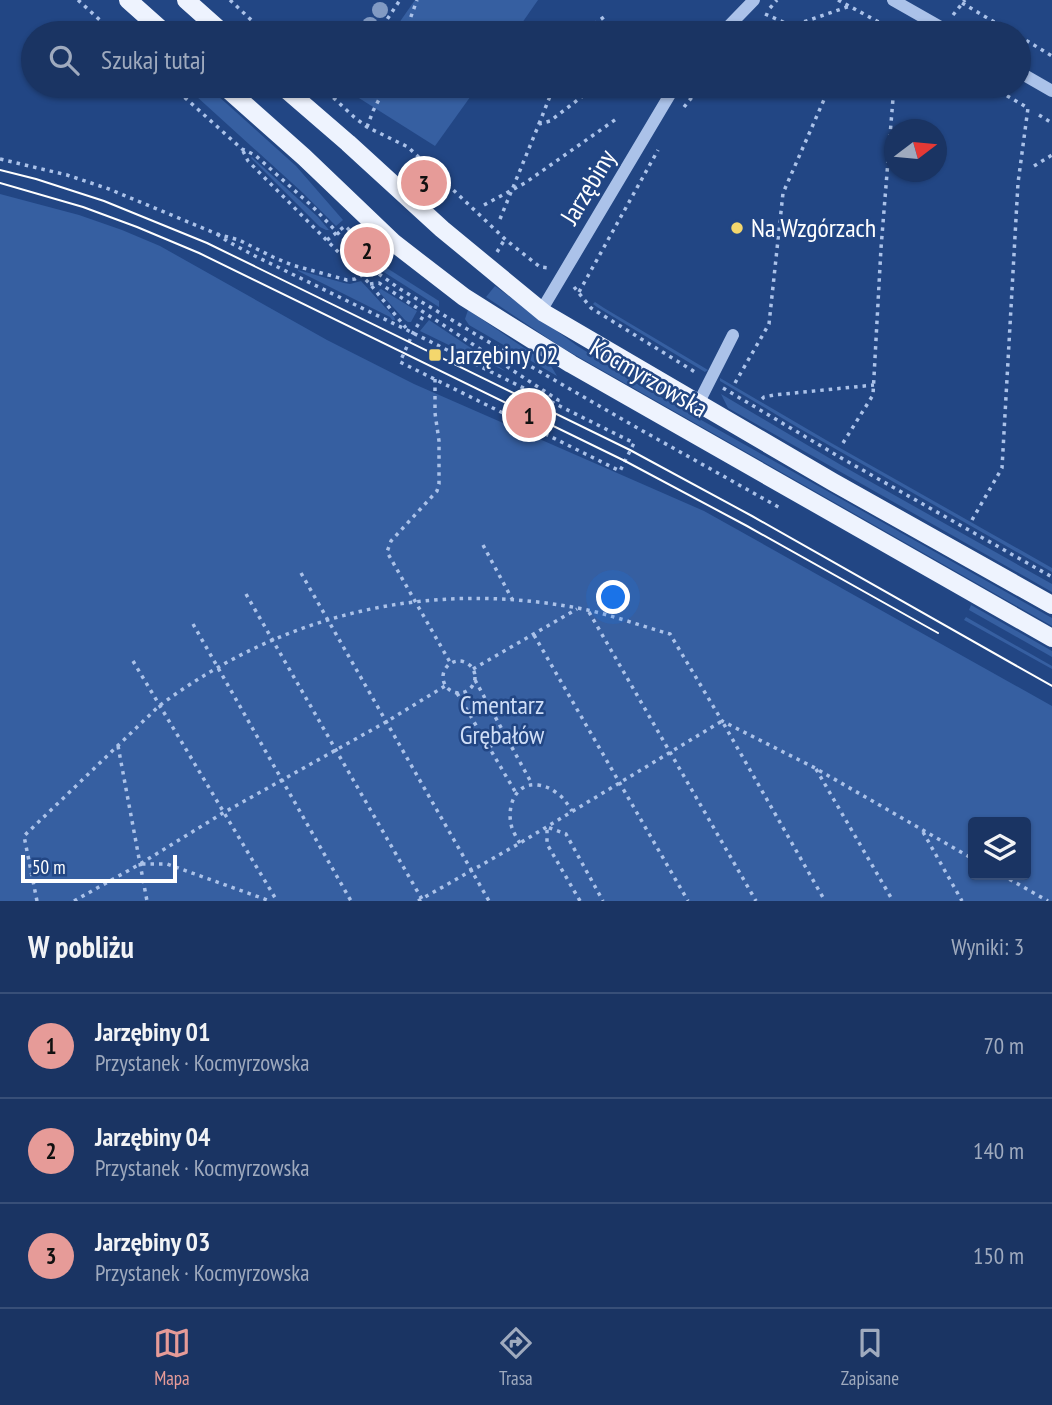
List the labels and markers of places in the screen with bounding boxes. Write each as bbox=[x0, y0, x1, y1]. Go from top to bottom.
pin: 3 bbox=[401, 157, 447, 209]
place label: Na Wzgórzach bbox=[751, 211, 876, 244]
marker: Na Wzgórzach bbox=[729, 220, 745, 236]
pin: 2 bbox=[344, 224, 390, 276]
place label: Jarzębiny 02 bbox=[448, 338, 559, 371]
marker: Jarzębiny 02 bbox=[427, 347, 443, 363]
pin: 1 bbox=[506, 389, 552, 441]

